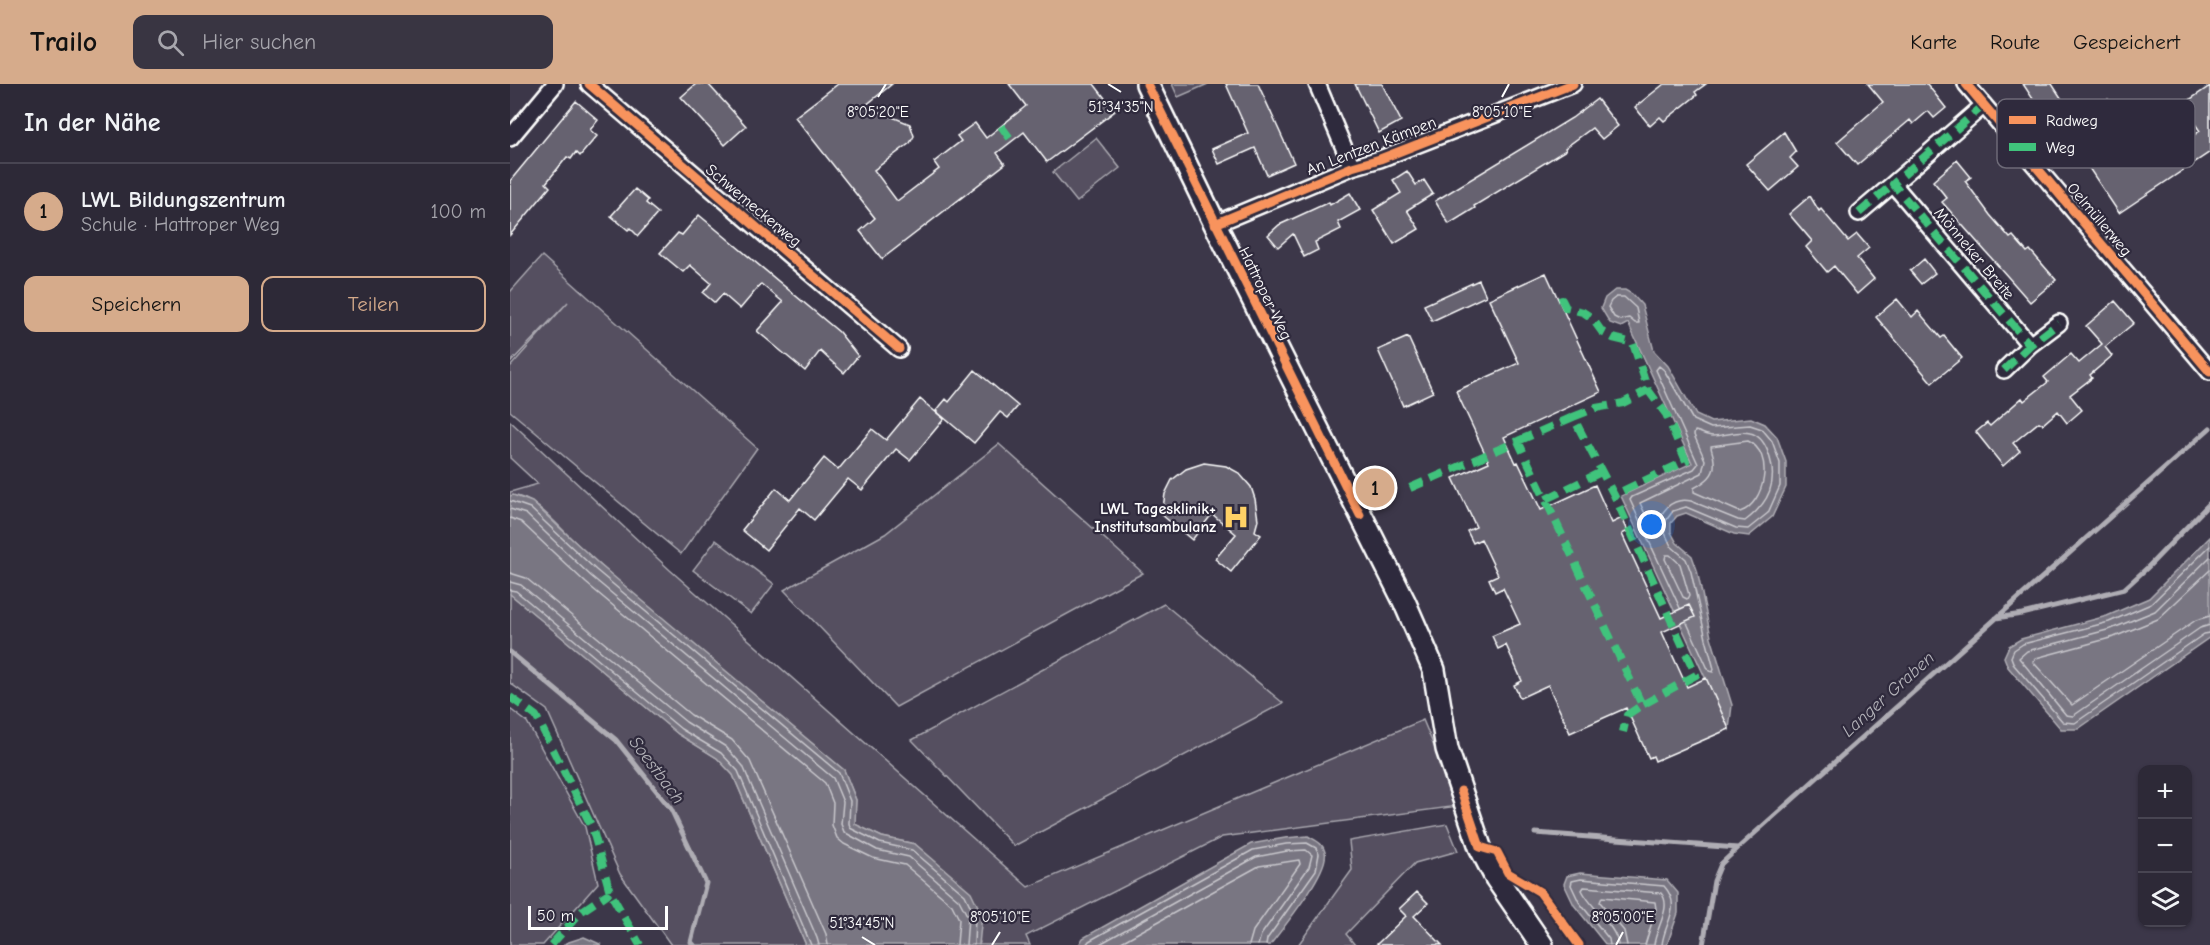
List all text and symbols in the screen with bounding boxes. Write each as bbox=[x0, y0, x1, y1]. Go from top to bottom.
search box bbox=[133, 15, 553, 69]
text: Trailo bbox=[30, 26, 97, 58]
icon: search bbox=[154, 26, 187, 59]
text: Hier suchen bbox=[202, 29, 316, 55]
text: Karte bbox=[1910, 30, 1957, 54]
text: Route bbox=[1990, 30, 2040, 54]
text: Gespeichert bbox=[2073, 30, 2180, 54]
text: 51°34'35"N bbox=[1088, 98, 1154, 116]
legend bbox=[1997, 99, 2195, 168]
text: 8°05'20"E bbox=[847, 103, 909, 121]
text: 8°05'10"E bbox=[1472, 103, 1532, 121]
text: In der Nähe bbox=[24, 108, 161, 138]
text: Radweg bbox=[2046, 112, 2098, 130]
street label: An Lentzen Kämpen bbox=[1304, 113, 1439, 179]
text: Weg bbox=[2046, 139, 2075, 157]
street label: Schwemeckerweg bbox=[702, 161, 805, 251]
street label: Oelmüllerweg bbox=[2063, 179, 2135, 260]
text: LWL Bildungszentrum bbox=[81, 187, 285, 213]
text: 1 bbox=[40, 200, 47, 223]
text: 100 m bbox=[431, 200, 486, 223]
street label: Mönneker Breite bbox=[1931, 204, 2018, 303]
text: Schule · Hattroper Weg bbox=[81, 213, 280, 236]
street label: Hattroper Weg bbox=[1235, 244, 1295, 343]
button: Speichern bbox=[24, 276, 249, 332]
button: Teilen bbox=[261, 276, 486, 332]
pin: 1 bbox=[1356, 466, 1394, 510]
place label: LWL Tagesklinik+ Institutsambulanz bbox=[1094, 500, 1216, 536]
hospital icon: LWL Tagesklinik+ Institutsambulanz bbox=[1221, 502, 1251, 532]
your location bbox=[1637, 510, 1666, 539]
water label: Langer Graben bbox=[1838, 647, 1939, 741]
water label: Soestbach bbox=[624, 732, 689, 808]
map controls bbox=[2138, 765, 2192, 927]
button: + bbox=[2138, 765, 2192, 819]
button: − bbox=[2138, 819, 2192, 873]
button: layers bbox=[2138, 873, 2192, 927]
scale bar bbox=[528, 903, 668, 930]
text: 50 m bbox=[537, 907, 574, 925]
text: 8°05'10"E bbox=[970, 908, 1030, 926]
text: 8°05'00"E bbox=[1591, 908, 1655, 926]
text: 51°34'45"N bbox=[830, 914, 894, 932]

